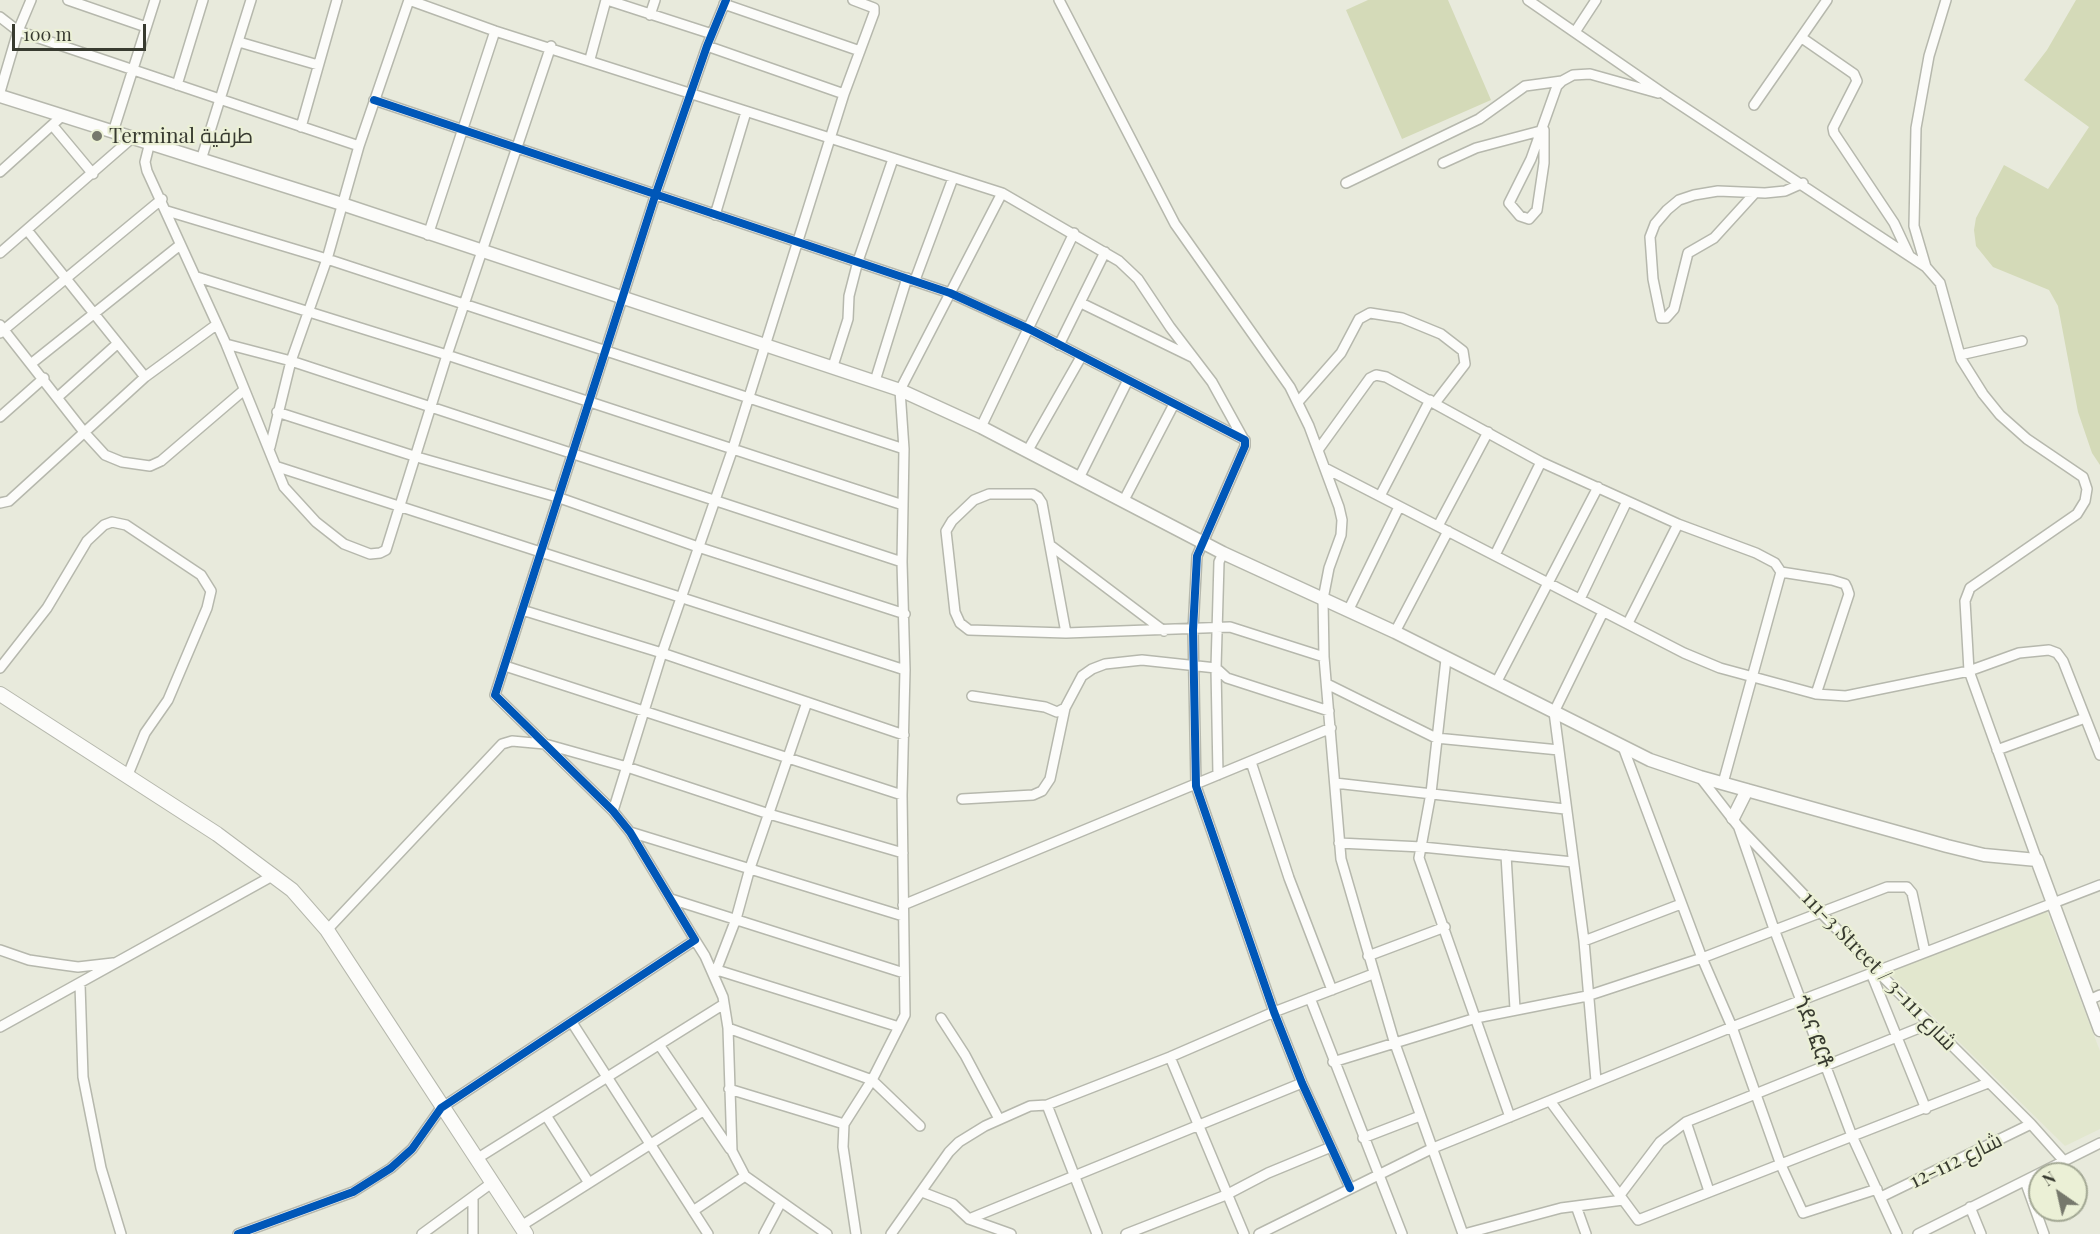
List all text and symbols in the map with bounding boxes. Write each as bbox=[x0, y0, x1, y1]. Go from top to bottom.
scale bar bbox=[15, 12, 148, 50]
text: 100 m bbox=[23, 22, 72, 46]
place label: Terminal طرفية bbox=[109, 123, 253, 149]
marker: Terminal طرفية bbox=[90, 129, 104, 143]
street label: 111-3 Street / شارع 111-3 bbox=[1796, 886, 1962, 1056]
street label: ጎደና ፎርቶ bbox=[1788, 992, 1838, 1072]
street label: شارع 112-12 bbox=[1906, 1128, 2006, 1194]
north arrow bbox=[2028, 1162, 2088, 1222]
text: N bbox=[2038, 1166, 2059, 1190]

